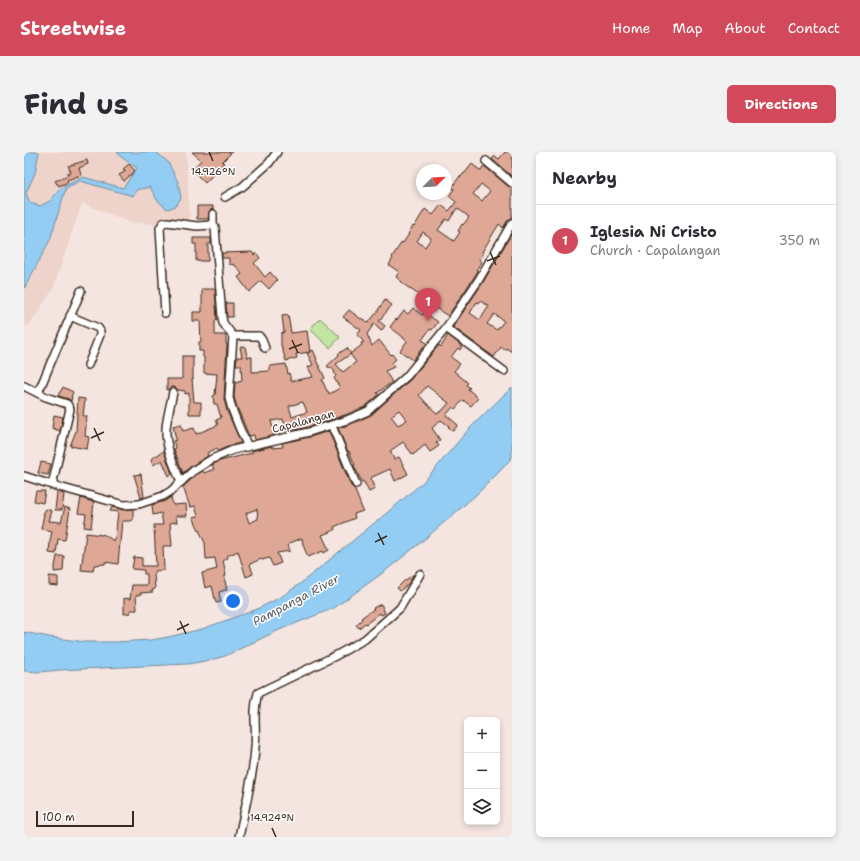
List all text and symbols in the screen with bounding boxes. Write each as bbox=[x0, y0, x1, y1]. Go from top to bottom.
text: Streetwise bbox=[20, 16, 126, 41]
text: Home bbox=[612, 19, 651, 37]
text: Map bbox=[673, 19, 703, 37]
text: About bbox=[725, 19, 766, 37]
text: Contact bbox=[788, 19, 840, 37]
text: Find us bbox=[24, 85, 129, 123]
button: Directions bbox=[727, 85, 836, 123]
north arrow bbox=[416, 164, 452, 200]
text: 14.926°N bbox=[191, 165, 235, 178]
text: Nearby bbox=[552, 167, 617, 189]
text: Iglesia Ni Cristo bbox=[590, 222, 717, 242]
text: 1 bbox=[562, 232, 568, 249]
text: 350 m bbox=[779, 232, 820, 249]
text: Church · Capalangan bbox=[590, 242, 721, 259]
pin: 1 bbox=[415, 288, 441, 321]
street label: Capalangan bbox=[271, 406, 336, 437]
water label: Pampanga River bbox=[250, 570, 342, 630]
your location bbox=[223, 591, 243, 611]
map controls bbox=[464, 717, 500, 825]
button: + bbox=[464, 717, 500, 753]
button: − bbox=[464, 753, 500, 789]
button: layers bbox=[464, 789, 500, 825]
scale bar bbox=[36, 809, 134, 828]
text: 100 m bbox=[42, 810, 75, 825]
text: 14.924°N bbox=[250, 811, 294, 824]

